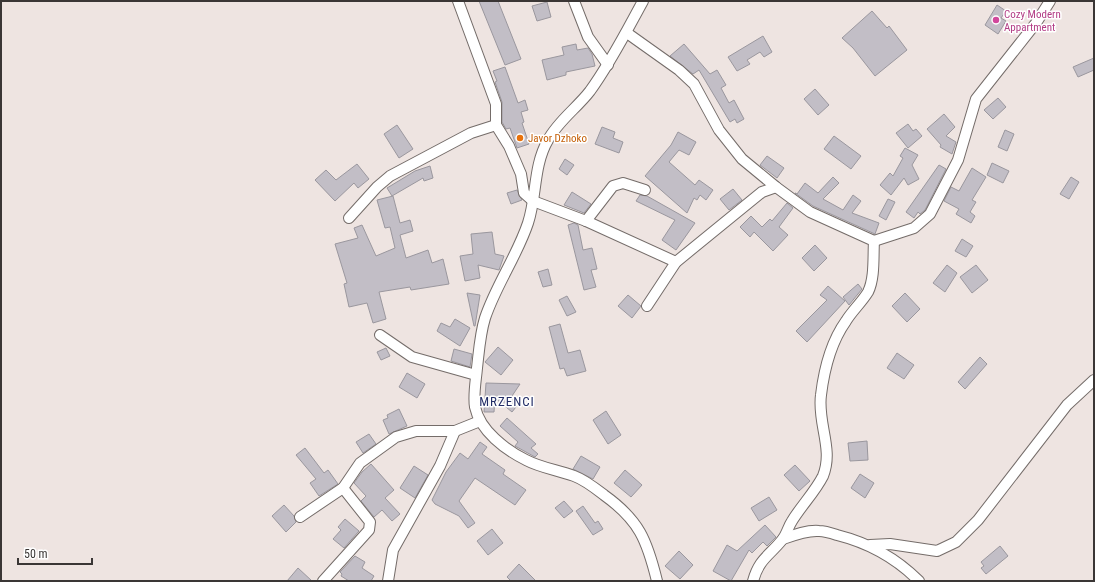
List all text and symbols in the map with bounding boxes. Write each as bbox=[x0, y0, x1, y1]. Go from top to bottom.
place label: Cozy Modern Appartment bbox=[1004, 8, 1061, 34]
marker: Cozy Modern Appartment bbox=[991, 15, 1001, 25]
place label: Javor Dzhoko bbox=[528, 132, 587, 145]
marker: Javor Dzhoko bbox=[515, 133, 525, 143]
district label: MRZENCI bbox=[479, 394, 535, 409]
scale bar bbox=[18, 540, 92, 566]
text: 50 m bbox=[24, 547, 48, 561]

